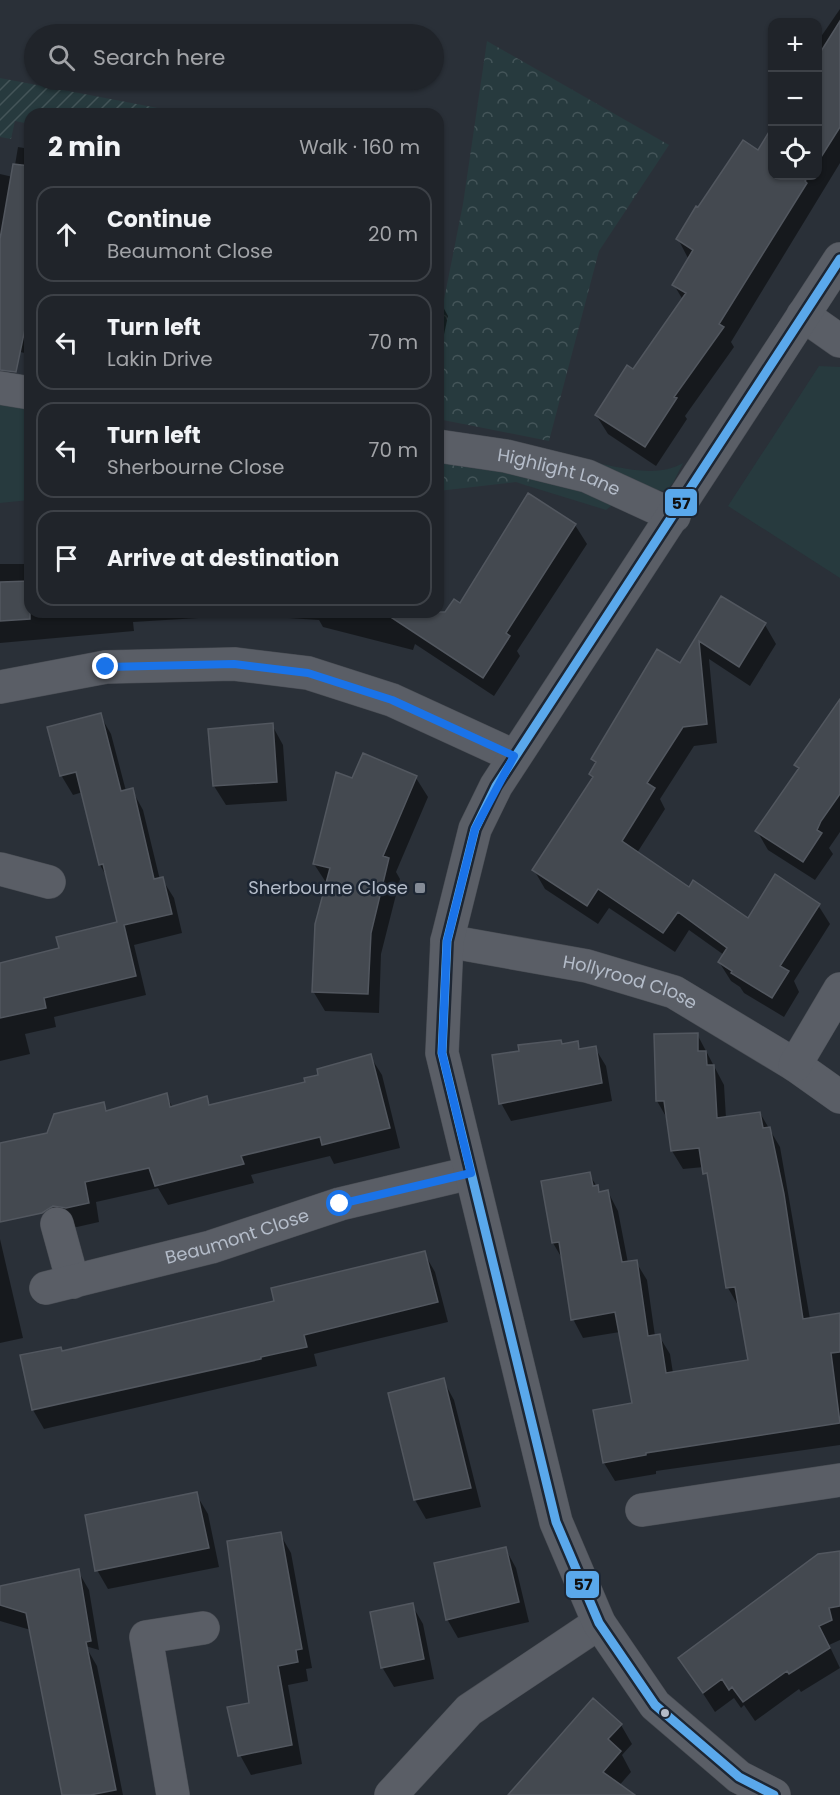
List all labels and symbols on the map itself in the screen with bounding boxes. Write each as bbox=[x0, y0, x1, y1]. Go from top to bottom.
street label: Highlight Lane bbox=[496, 442, 625, 502]
line badge: 57 bbox=[664, 488, 698, 517]
text: 57 bbox=[672, 492, 691, 515]
route end bbox=[92, 653, 118, 679]
place label: Sherbourne Close bbox=[248, 875, 408, 900]
marker: Sherbourne Close bbox=[413, 881, 427, 895]
street label: Hollyrood Close bbox=[561, 949, 702, 1015]
route start bbox=[326, 1190, 352, 1216]
street label: Beaumont Close bbox=[163, 1202, 312, 1270]
line badge: 57 bbox=[565, 1570, 600, 1599]
text: 57 bbox=[574, 1573, 593, 1596]
unlabelled marker bbox=[659, 1707, 671, 1719]

